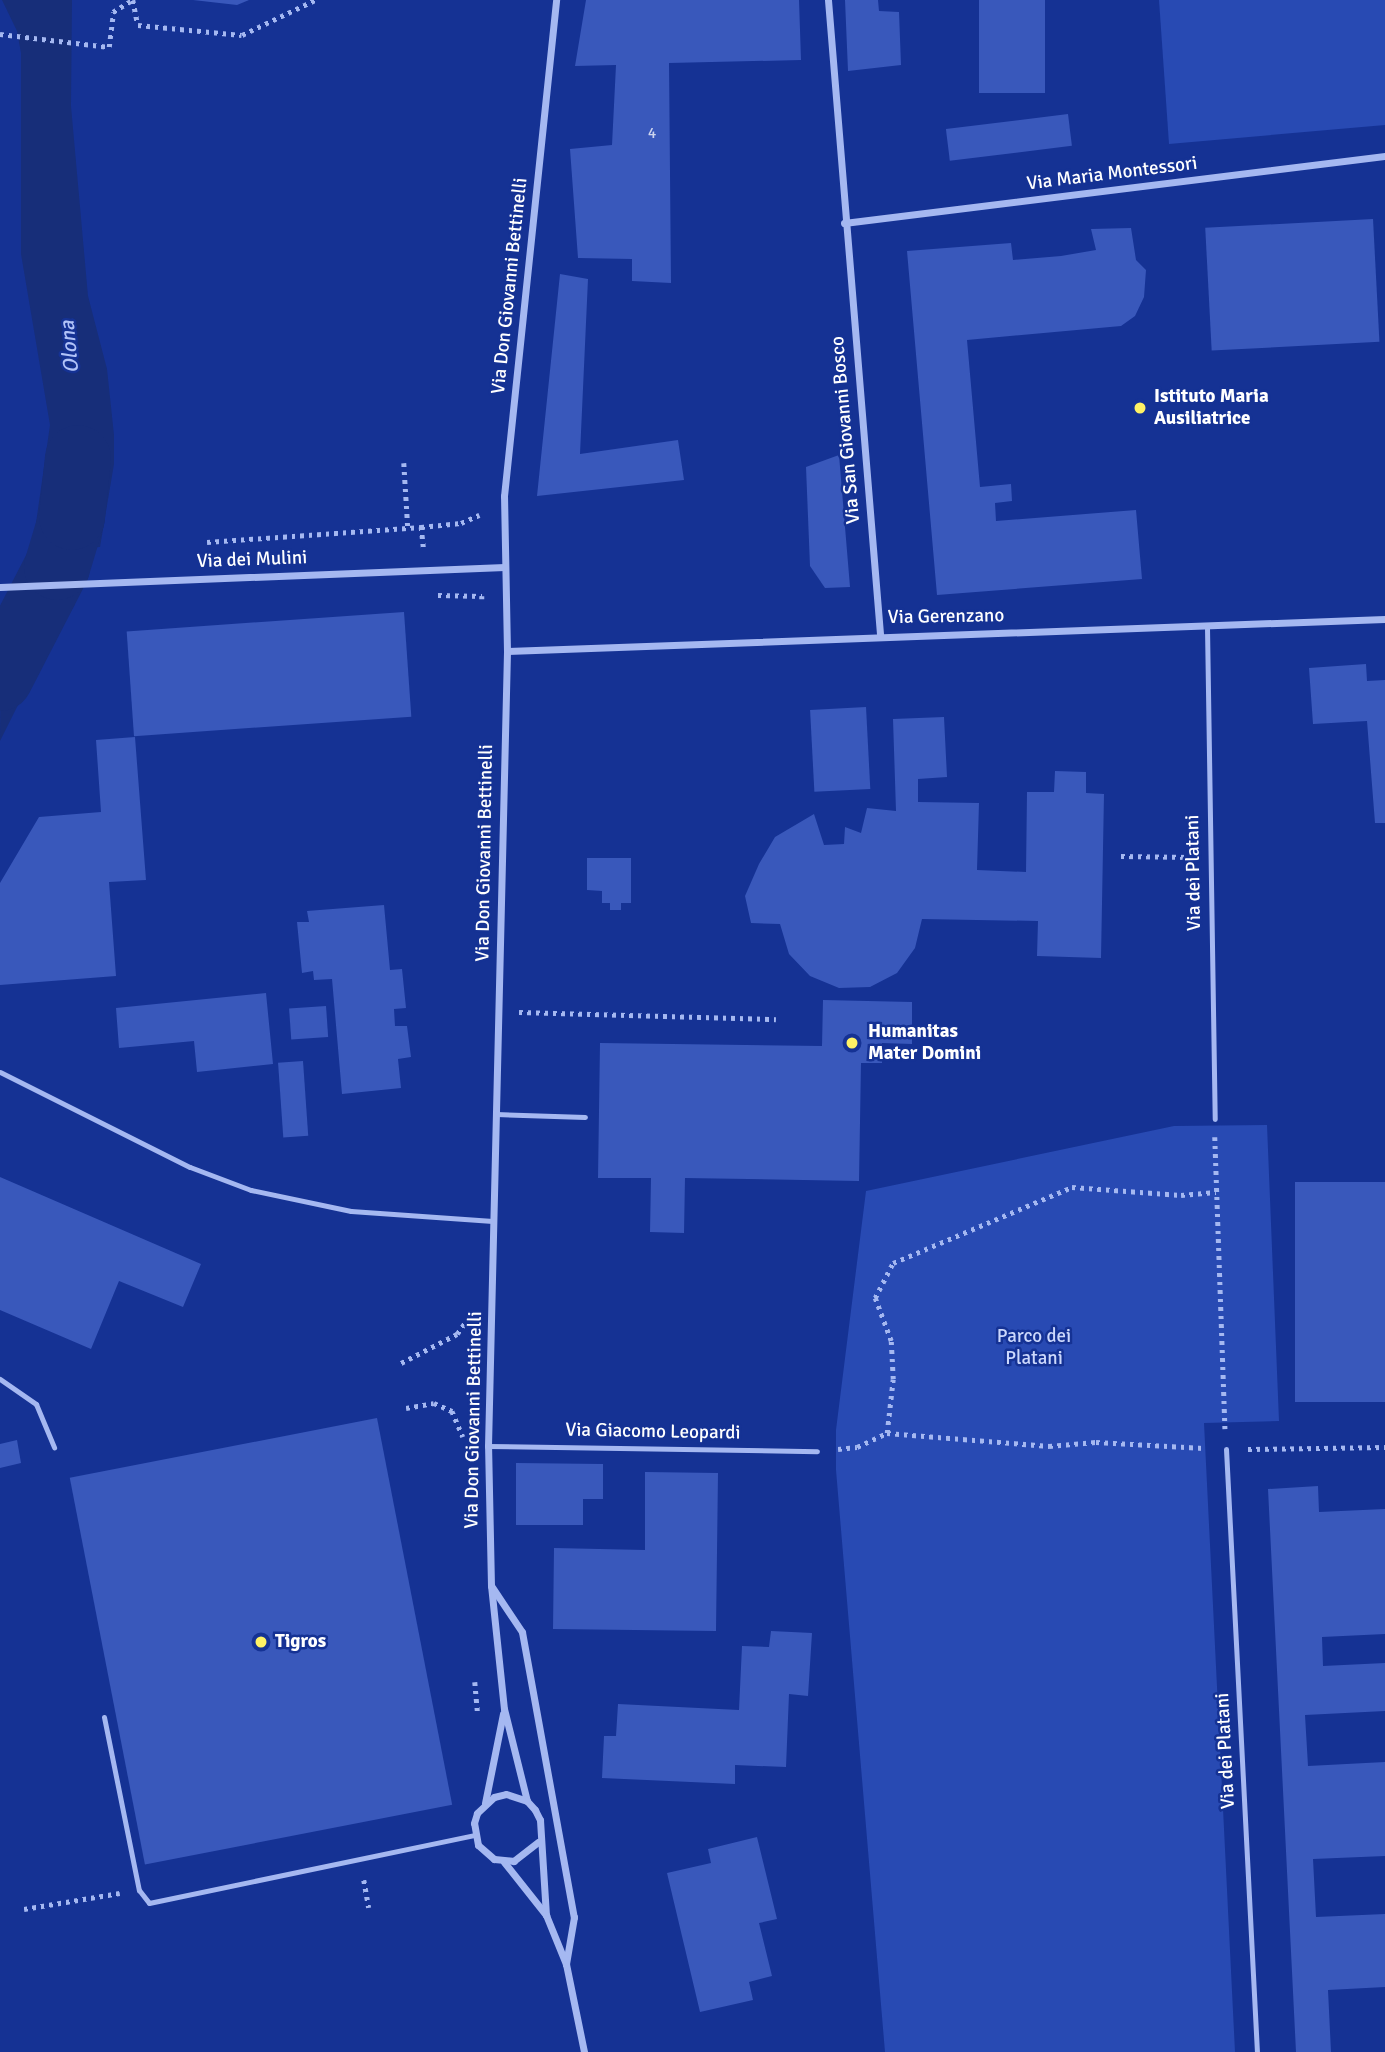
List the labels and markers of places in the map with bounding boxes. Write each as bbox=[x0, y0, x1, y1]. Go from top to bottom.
place label: Istituto Maria Ausiliatrice bbox=[1154, 386, 1269, 430]
marker: Istituto Maria Ausiliatrice bbox=[1132, 400, 1148, 416]
place label: Humanitas Mater Domini bbox=[868, 1021, 981, 1065]
marker: Humanitas Mater Domini bbox=[842, 1033, 862, 1053]
place label: Tigros bbox=[275, 1631, 326, 1653]
marker: Tigros bbox=[253, 1634, 269, 1650]

